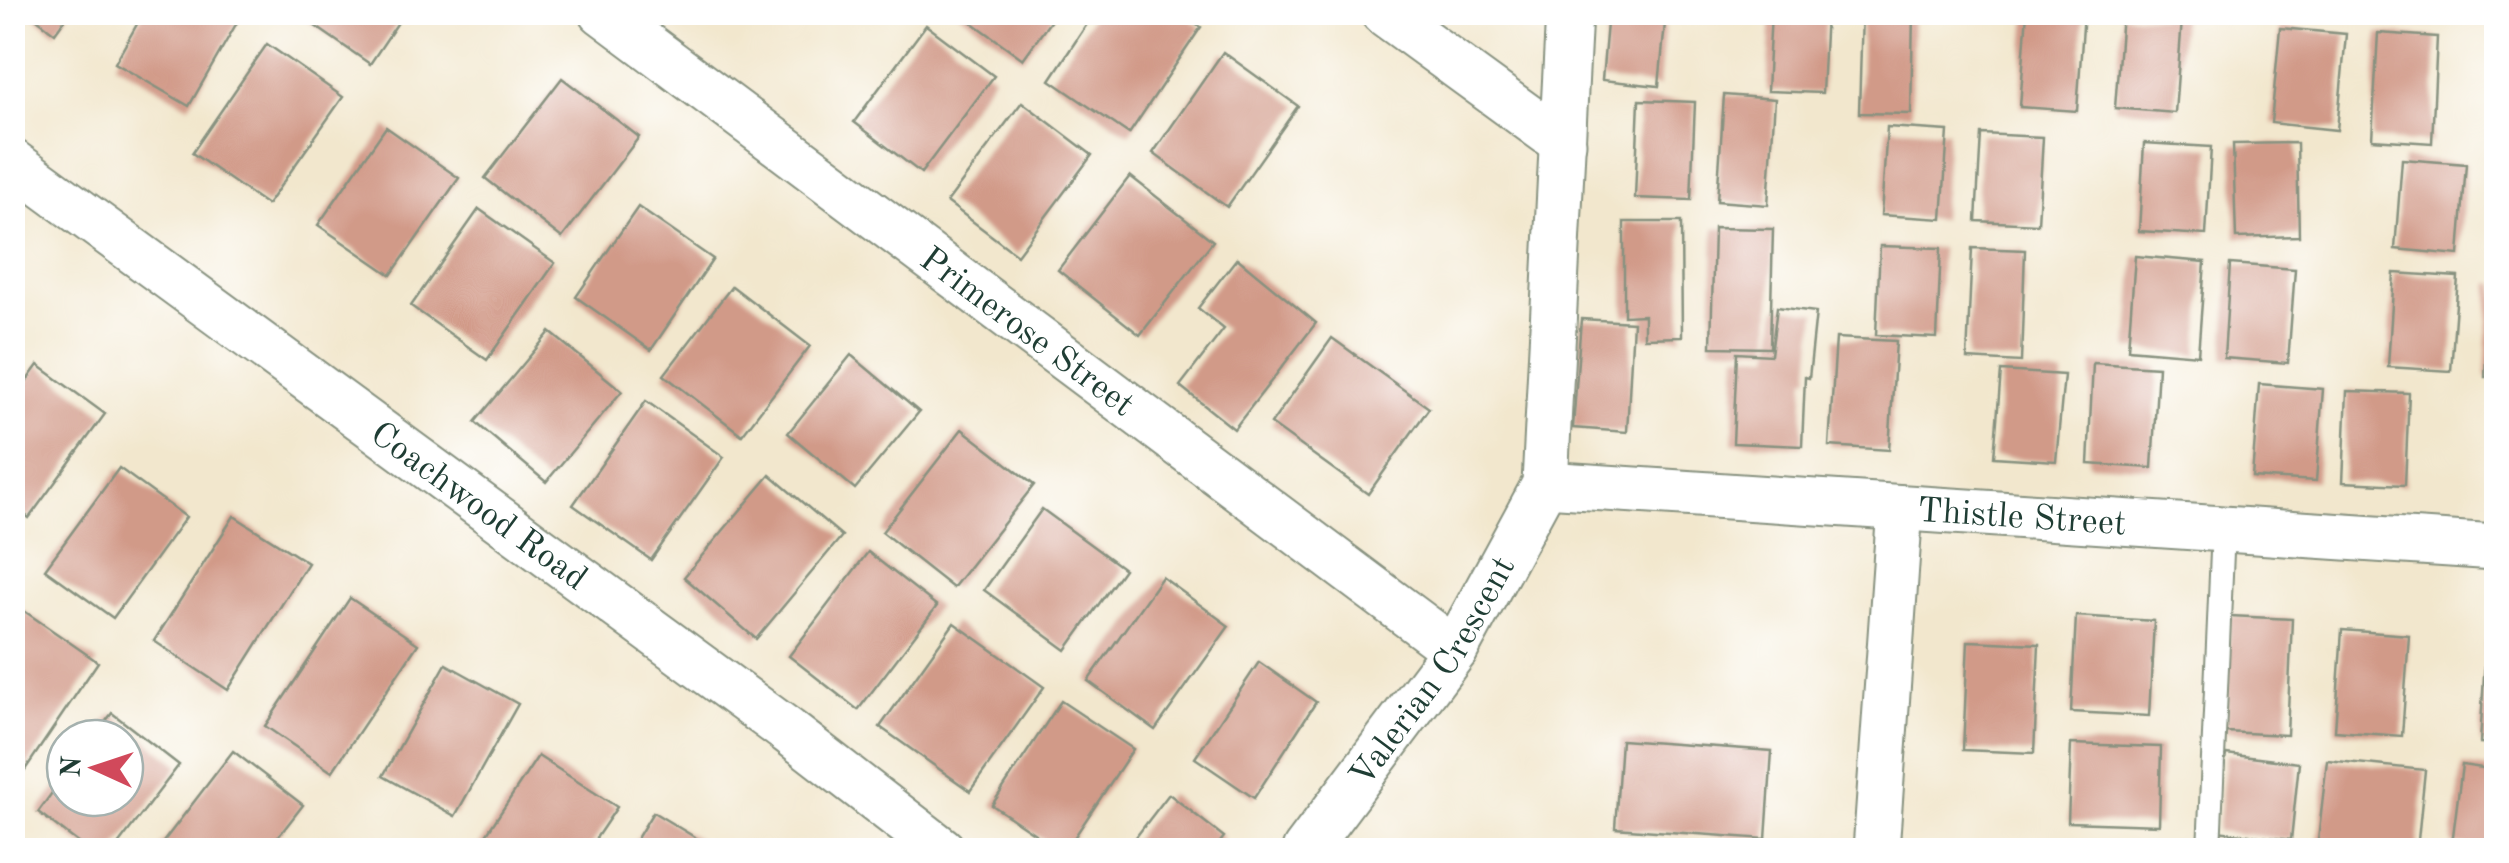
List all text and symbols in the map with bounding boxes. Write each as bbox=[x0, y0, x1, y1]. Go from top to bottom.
street label: Primerose Street bbox=[913, 242, 1140, 424]
street label: Coachwood Road bbox=[364, 416, 593, 598]
street label: Thistle Street bbox=[1916, 494, 2127, 542]
street label: Valerian Crescent bbox=[1344, 551, 1522, 793]
north arrow bbox=[45, 718, 145, 818]
text: N bbox=[58, 755, 88, 778]

